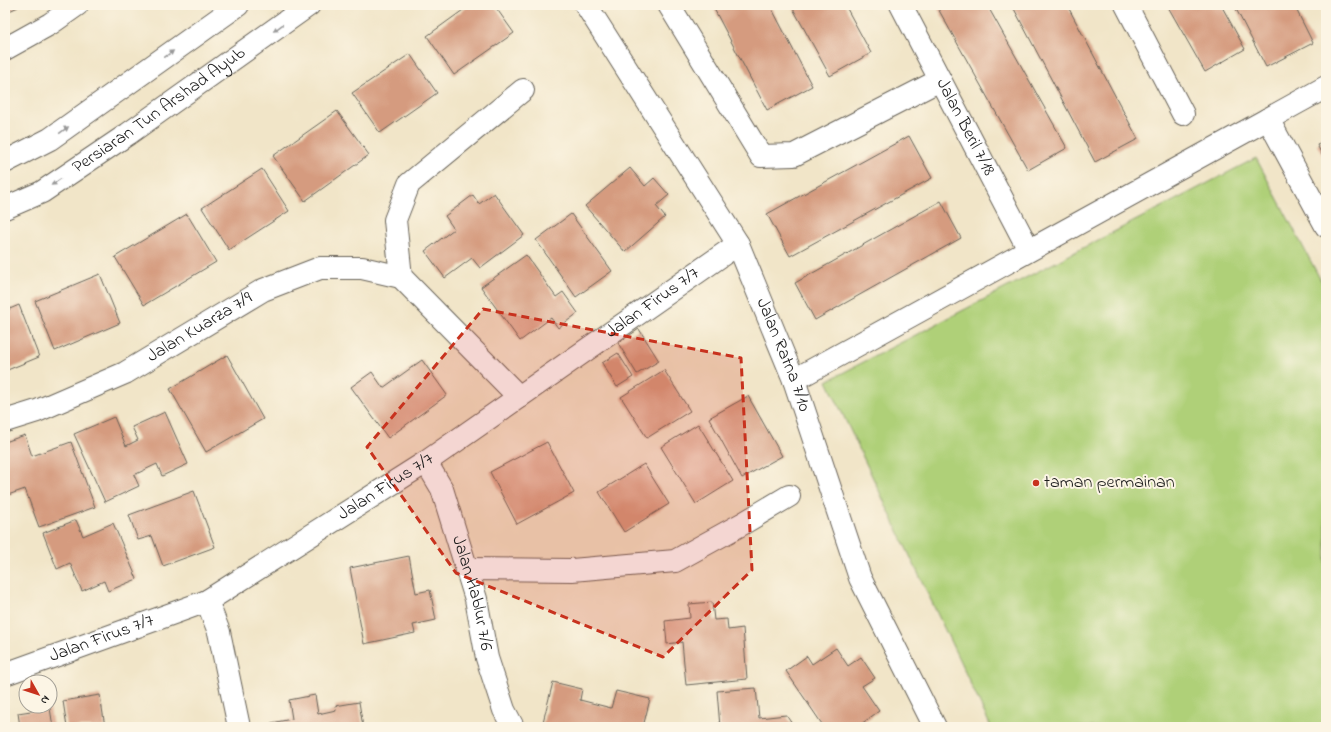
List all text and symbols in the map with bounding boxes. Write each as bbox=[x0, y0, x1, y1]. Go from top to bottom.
one-way arrow bbox=[272, 24, 283, 32]
street label: Persiaran Tun Arshad Ayub bbox=[67, 41, 252, 181]
one-way arrow bbox=[164, 50, 175, 58]
street label: Jalan Beril 7/18 bbox=[929, 74, 1001, 181]
one-way arrow bbox=[58, 126, 69, 134]
one-way arrow bbox=[51, 178, 61, 186]
street label: Jalan Firus 7/7 bbox=[601, 261, 706, 345]
street label: Jalan Kuarza 7/9 bbox=[142, 286, 258, 370]
street label: Jalan Ratna 7/10 bbox=[749, 294, 817, 415]
street label: Jalan Firus 7/7 bbox=[333, 447, 440, 528]
place label: taman permainan bbox=[1044, 470, 1175, 496]
marker: taman permainan bbox=[1031, 478, 1041, 488]
street label: Jalan Hablur 7/6 bbox=[444, 532, 498, 653]
street label: Jalan Firus 7/7 bbox=[46, 608, 158, 670]
north arrow bbox=[18, 674, 58, 714]
text: N bbox=[36, 692, 54, 708]

